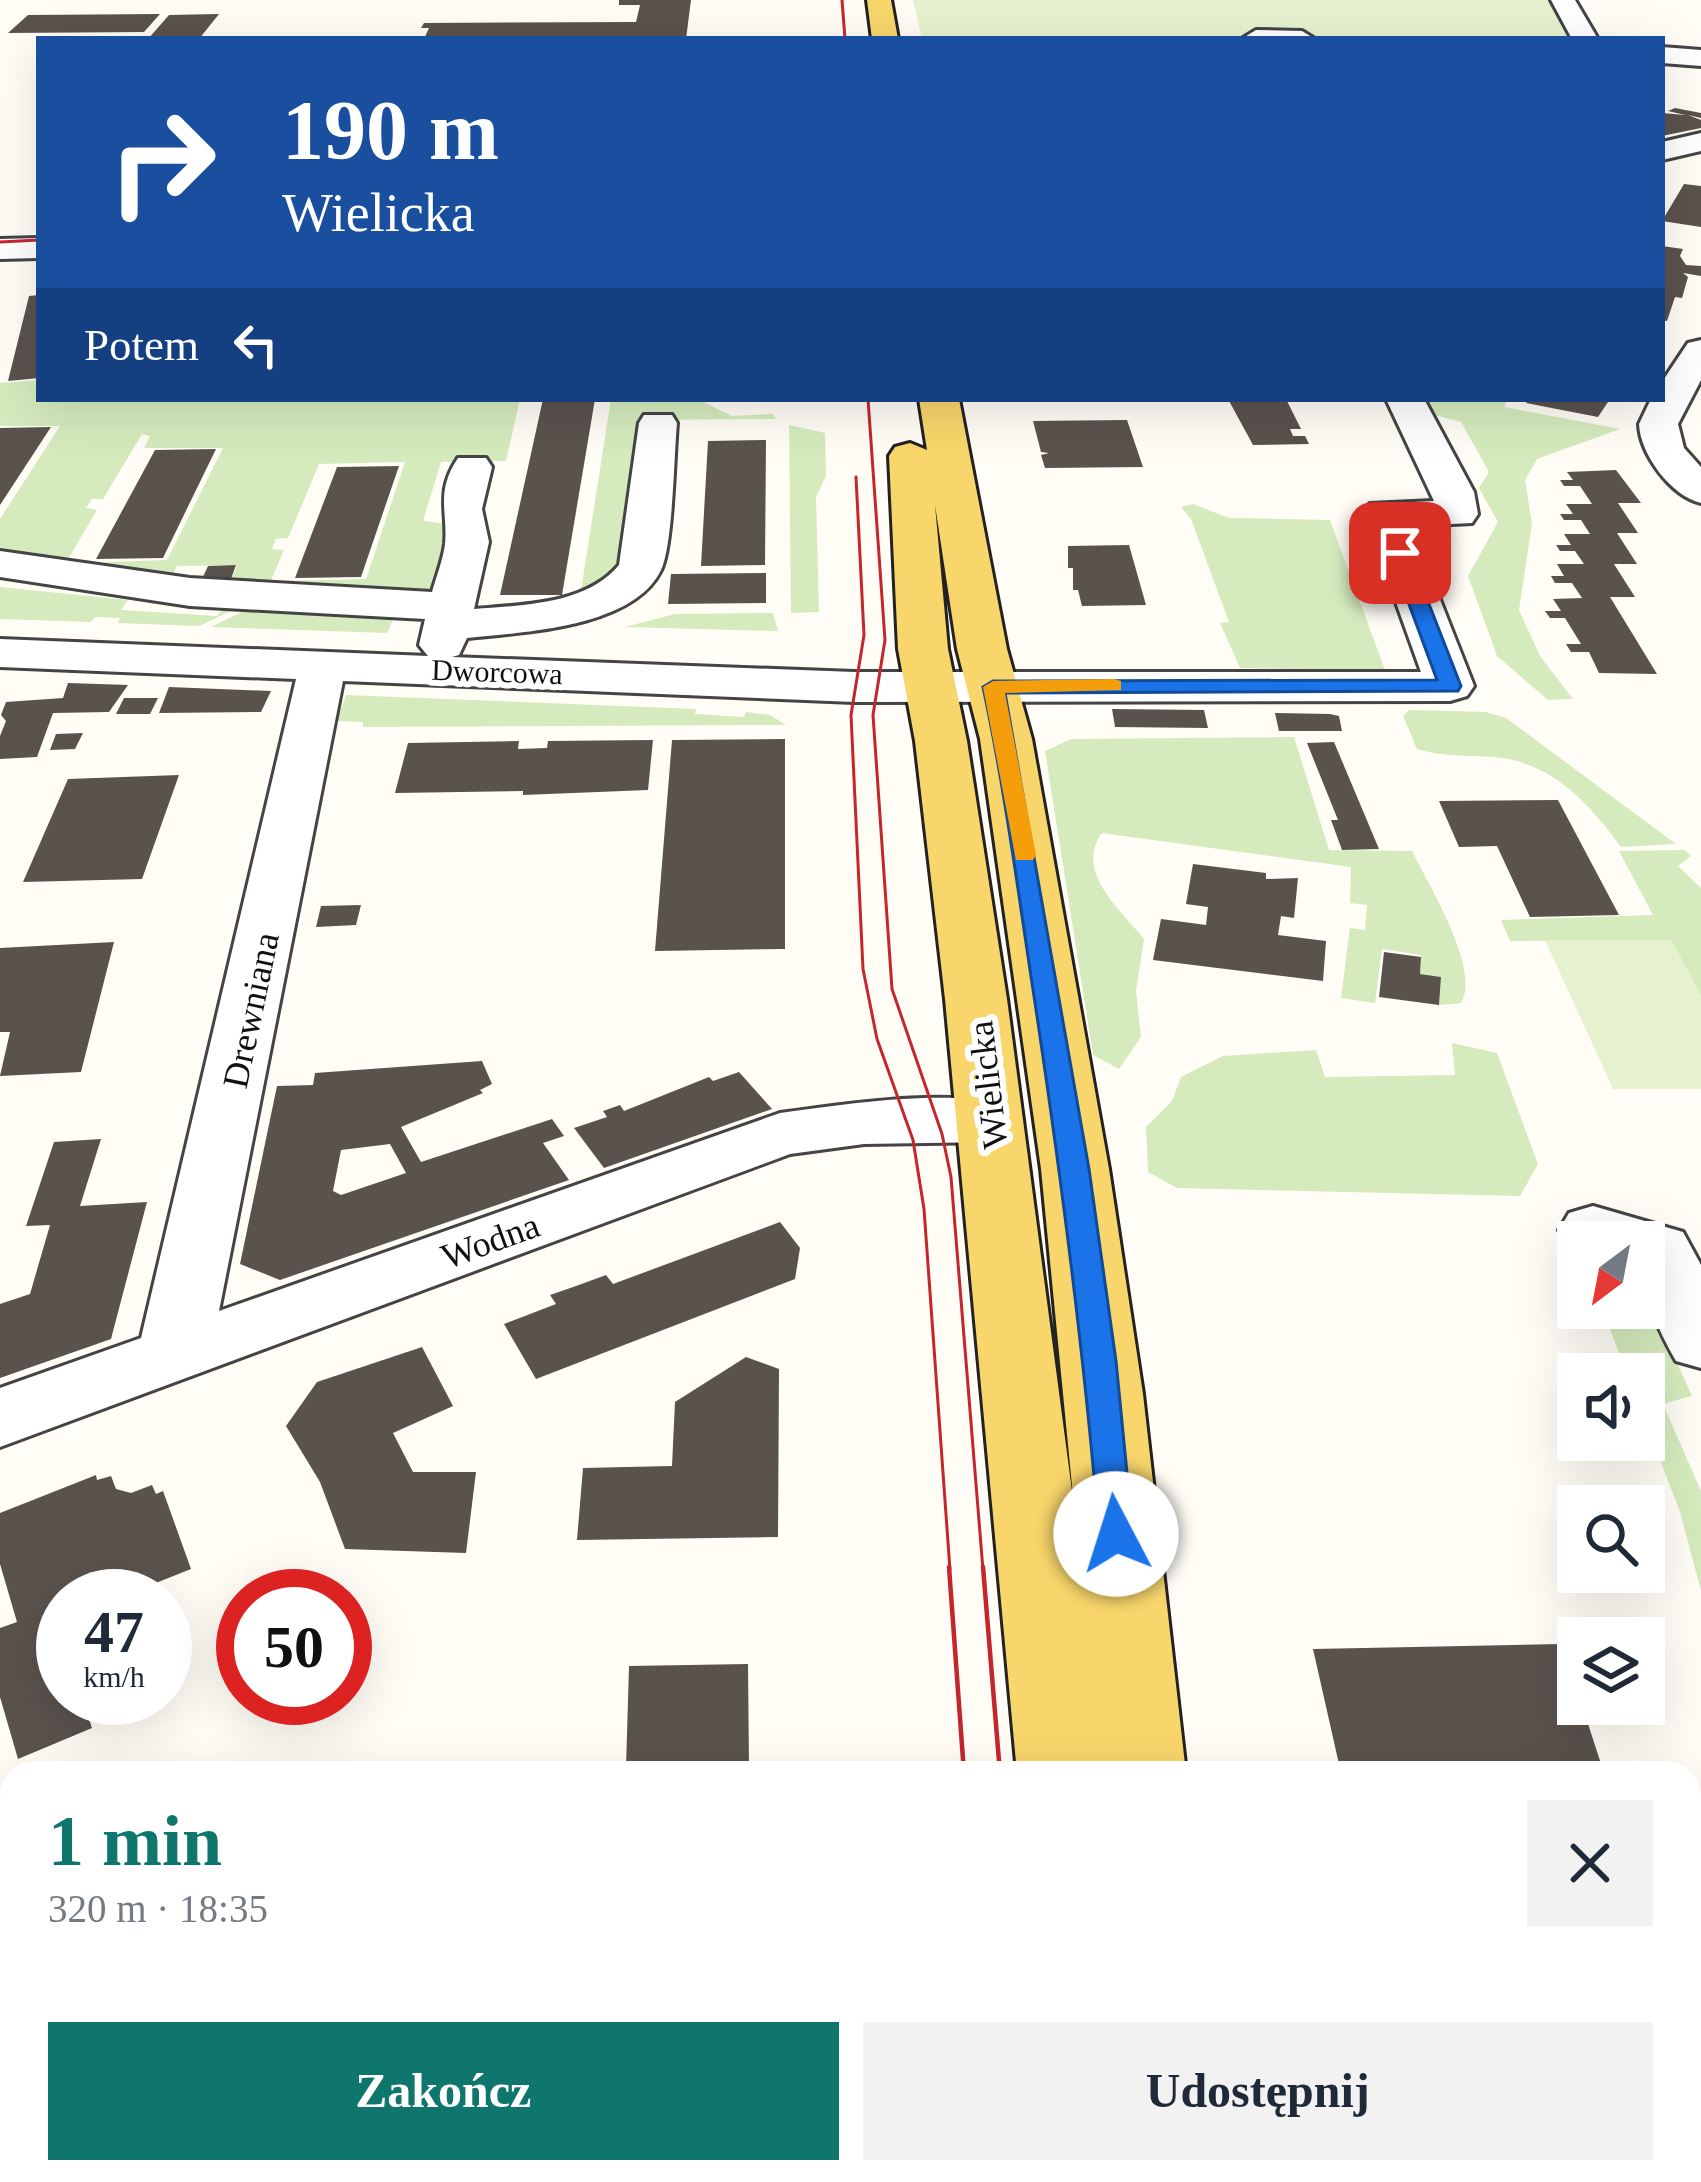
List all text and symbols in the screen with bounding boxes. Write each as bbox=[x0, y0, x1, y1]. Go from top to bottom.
icon: right bbox=[84, 84, 240, 240]
text: 190 m bbox=[282, 84, 499, 177]
text: Wielicka bbox=[282, 183, 475, 243]
icon: left bbox=[223, 312, 289, 378]
text: Potem bbox=[84, 320, 199, 370]
pin bbox=[1349, 502, 1451, 604]
icon: arrive bbox=[1367, 520, 1433, 586]
street label: Dworcowa bbox=[431, 653, 563, 690]
street label: Drewniana bbox=[215, 929, 287, 1092]
street label: Wielicka bbox=[960, 1019, 1016, 1151]
street label: Wodna bbox=[436, 1205, 545, 1277]
north arrow bbox=[1557, 1221, 1665, 1329]
map controls bbox=[1557, 1221, 1665, 1725]
button: sound bbox=[1557, 1353, 1665, 1461]
position arrow bbox=[1053, 1471, 1179, 1597]
button: search bbox=[1557, 1485, 1665, 1593]
speed limit sign: 50 bbox=[216, 1569, 372, 1725]
text: 47 bbox=[84, 1599, 144, 1665]
button: layers bbox=[1557, 1617, 1665, 1725]
text: km/h bbox=[83, 1660, 145, 1693]
button: close bbox=[1527, 1800, 1653, 1926]
text: 1 min bbox=[48, 1801, 222, 1881]
text: 320 m · 18:35 bbox=[48, 1887, 268, 1930]
button: Zakończ bbox=[48, 2022, 839, 2160]
button: Udostępnij bbox=[863, 2022, 1653, 2160]

